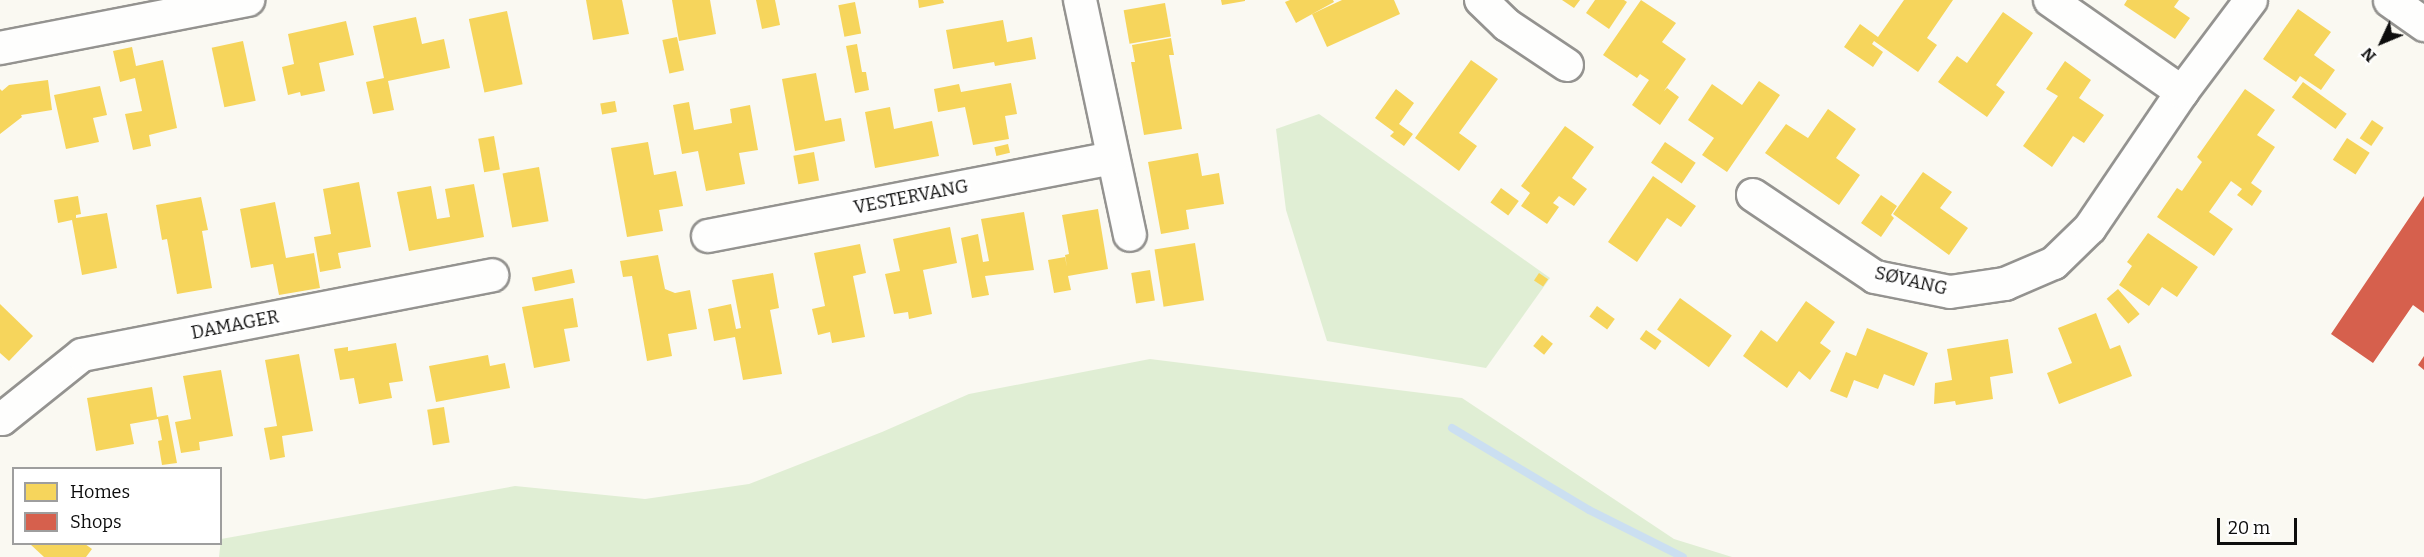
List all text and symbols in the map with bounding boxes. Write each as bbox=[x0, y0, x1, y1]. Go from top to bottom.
north arrow bbox=[2352, 12, 2412, 72]
text: N bbox=[2358, 44, 2380, 66]
street label: VESTERVANG bbox=[852, 175, 970, 219]
street label: SØVANG bbox=[1873, 262, 1949, 300]
street label: DAMAGER bbox=[189, 306, 281, 344]
legend bbox=[12, 467, 222, 545]
text: Homes bbox=[70, 481, 130, 503]
scale bar bbox=[2220, 506, 2300, 544]
text: Shops bbox=[70, 511, 122, 533]
text: 20 m bbox=[2228, 517, 2270, 539]

